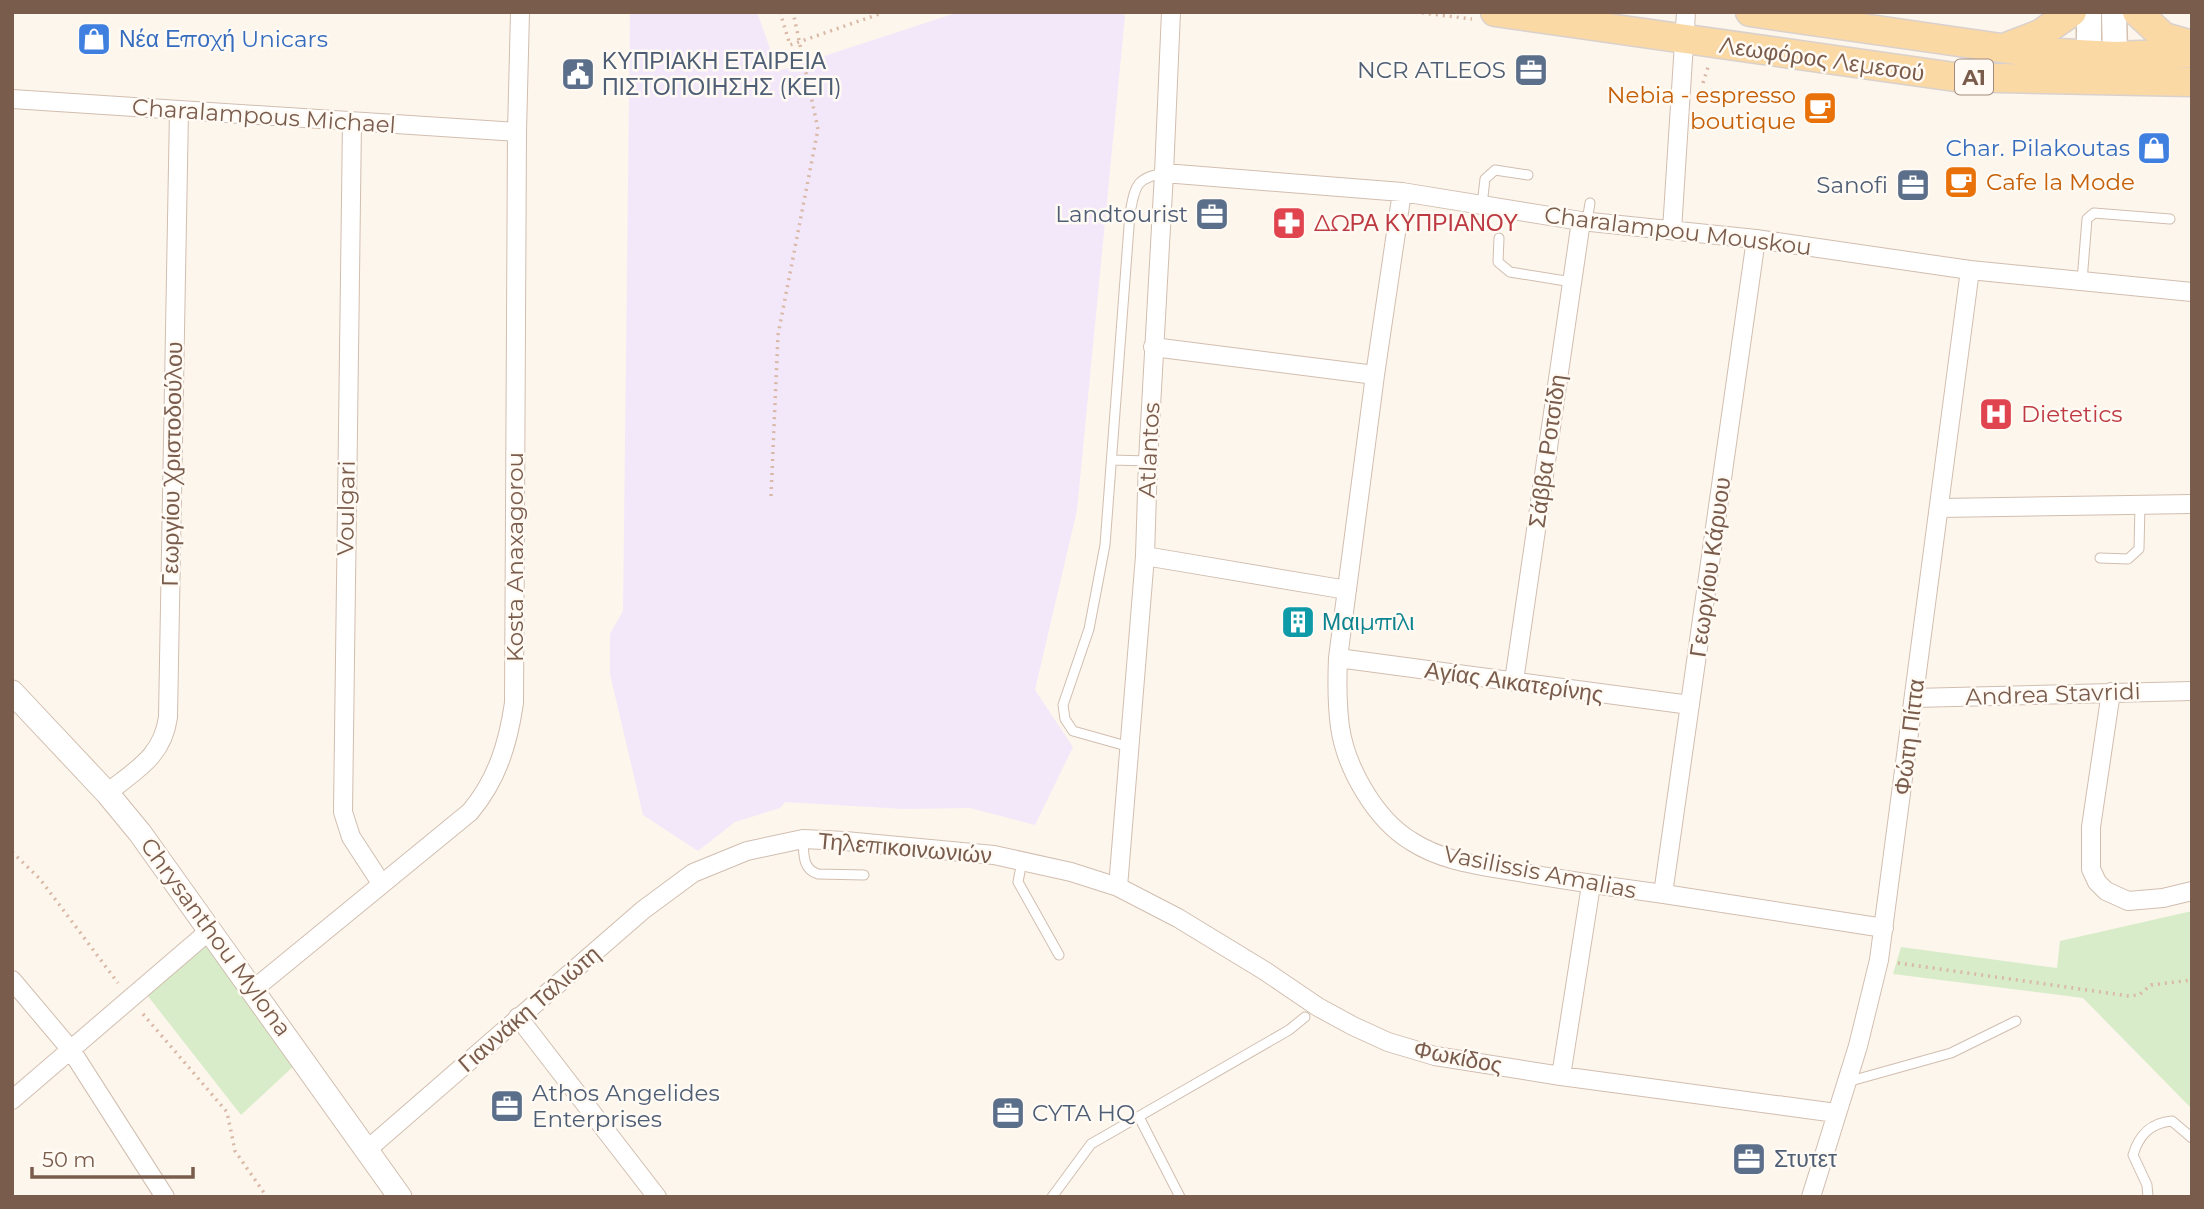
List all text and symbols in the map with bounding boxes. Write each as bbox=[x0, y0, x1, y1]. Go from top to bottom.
shop icon: Νέα Εποχή Unicars bbox=[75, 20, 113, 58]
place label: Νέα Εποχή Unicars bbox=[119, 25, 328, 53]
street label: Λεωφόρος Λεμεσού bbox=[1718, 31, 1926, 87]
place label: ΚΥΠΡΙΑΚΗ ΕΤΑΙΡΕΙΑ ΠΙΣΤΟΠΟΙΗΣΗΣ (ΚΕΠ) bbox=[602, 47, 842, 101]
office icon: NCR ATLEOS bbox=[1512, 51, 1550, 89]
public building icon: ΚΥΠΡΙΑΚΗ ΕΤΑΙΡΕΙΑ ΠΙΣΤΟΠΟΙΗΣΗΣ (ΚΕΠ) bbox=[559, 55, 597, 93]
place label: NCR ATLEOS bbox=[1357, 56, 1506, 84]
road number: A1 bbox=[1955, 60, 1993, 94]
place label: Nebia - espresso boutique bbox=[1607, 81, 1796, 135]
cafe icon: Nebia - espresso boutique bbox=[1801, 89, 1839, 127]
street label: Charalampous Michael bbox=[131, 93, 397, 139]
shop icon: Char. Pilakoutas bbox=[2135, 129, 2173, 167]
place label: Char. Pilakoutas bbox=[1945, 134, 2130, 162]
cafe icon: Cafe la Mode bbox=[1942, 163, 1980, 201]
office icon: Sanofi bbox=[1894, 166, 1932, 204]
place label: Cafe la Mode bbox=[1986, 168, 2135, 196]
place label: Sanofi bbox=[1816, 171, 1888, 199]
office icon: Landtourist bbox=[1193, 195, 1231, 233]
place label: Landtourist bbox=[1055, 200, 1188, 228]
street label: Charalampou Mouskou bbox=[1543, 201, 1813, 261]
pharmacy icon: ΔΩΡΑ ΚΥΠΡΙΑΝΟΥ bbox=[1270, 204, 1308, 242]
place label: ΔΩΡΑ ΚΥΠΡΙΑΝΟΥ bbox=[1314, 209, 1518, 237]
street label: Γεωργίου Χριστοδούλου bbox=[156, 341, 188, 587]
street label: Σάββα Ροτσίδη bbox=[1522, 372, 1572, 530]
hospital icon: Dietetics bbox=[1977, 395, 2015, 433]
place label: Dietetics bbox=[2021, 400, 2123, 428]
street label: Atlantos bbox=[1133, 402, 1165, 498]
street label: Kosta Anaxagorou bbox=[501, 452, 529, 662]
street label: Voulgari bbox=[331, 460, 361, 556]
street label: Γεωργίου Κάρυου bbox=[1684, 475, 1736, 659]
building icon: Μαιμπιλι bbox=[1279, 603, 1317, 641]
place label: Μαιμπιλι bbox=[1322, 608, 1414, 636]
street label: Αγίας Αικατερίνης bbox=[1423, 656, 1605, 708]
street label: Φώτη Πίττα bbox=[1888, 677, 1930, 797]
street label: Andrea Stavridi bbox=[1965, 677, 2141, 711]
street label: Τηλεπικοινωνιών bbox=[817, 826, 993, 870]
street label: Chrysanthou Mylona bbox=[135, 832, 297, 1042]
street label: Vasilissis Amalias bbox=[1441, 840, 1639, 904]
street label: Γιαννάκη Ταλιώτη bbox=[452, 940, 606, 1078]
street label: Φωκίδος bbox=[1411, 1035, 1505, 1079]
place label: Athos Angelides Enterprises bbox=[532, 1079, 720, 1133]
office icon: Athos Angelides Enterprises bbox=[488, 1087, 526, 1125]
office icon: CYTA HQ bbox=[989, 1094, 1027, 1132]
place label: CYTA HQ bbox=[1032, 1099, 1135, 1127]
scale bar bbox=[32, 1136, 192, 1180]
office icon: Στυτετ bbox=[1730, 1140, 1768, 1178]
place label: Στυτετ bbox=[1774, 1145, 1837, 1173]
text: 50 m bbox=[42, 1147, 96, 1172]

